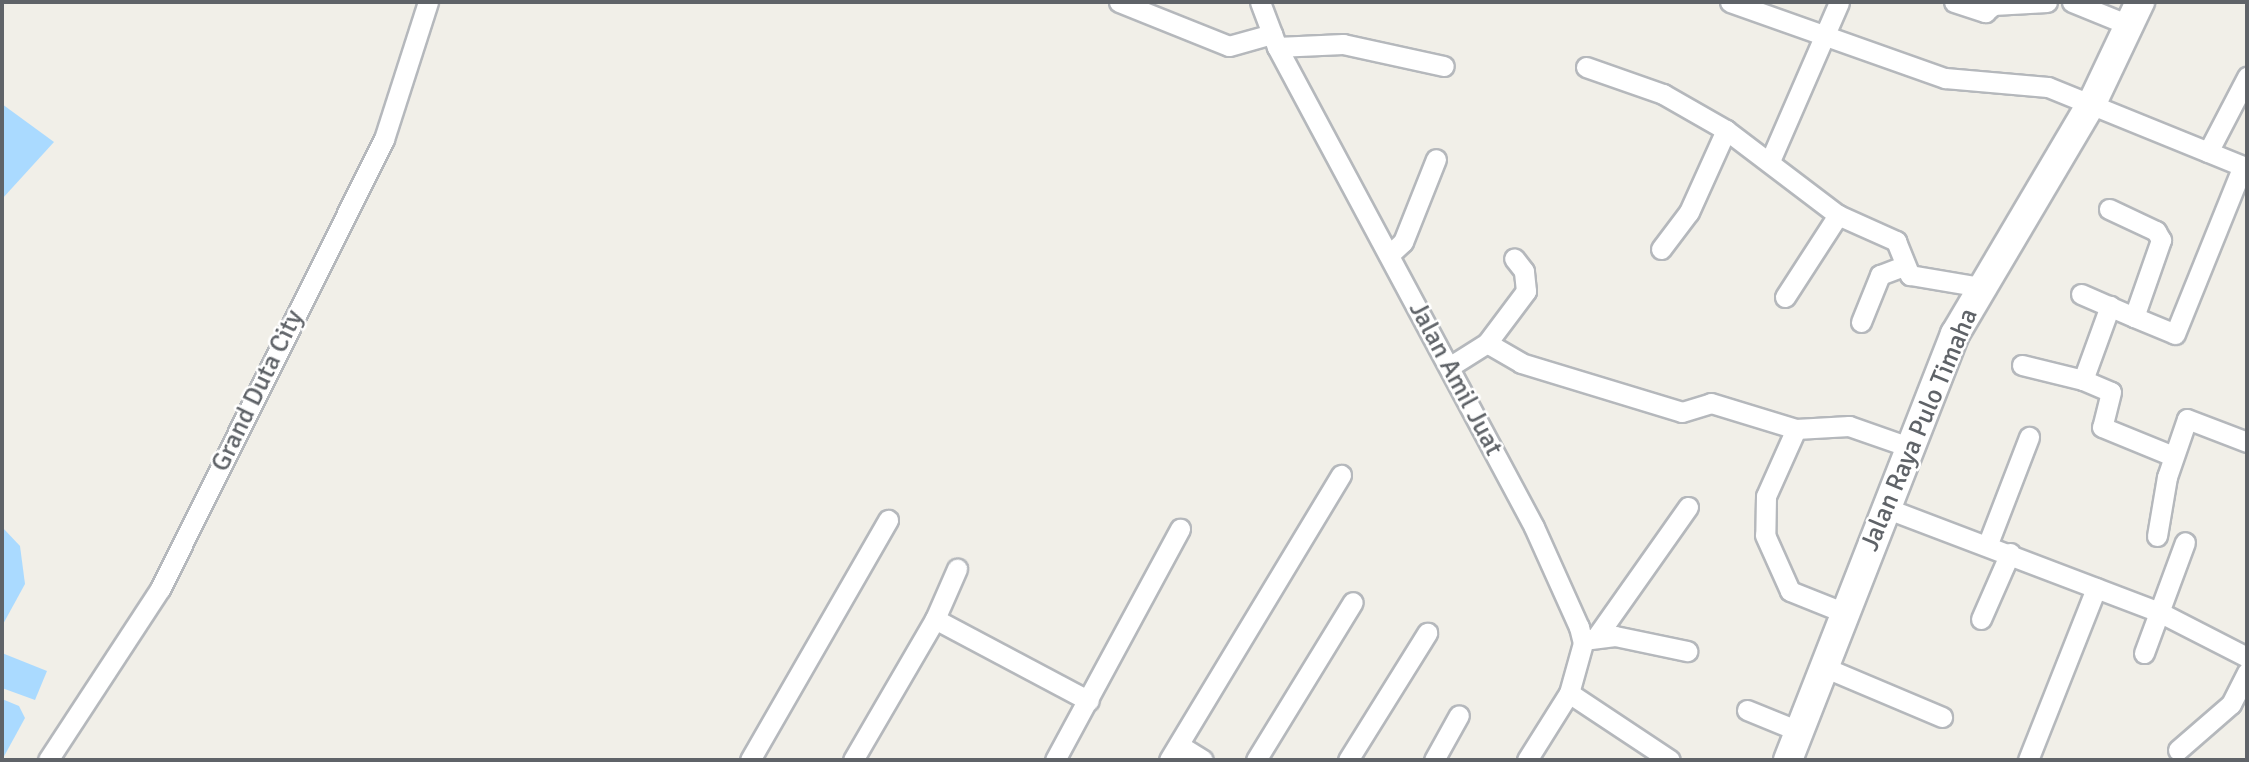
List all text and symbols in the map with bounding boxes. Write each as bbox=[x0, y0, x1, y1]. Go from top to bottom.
street label: Jalan Amil Juat bbox=[1401, 297, 1509, 461]
street label: Jalan Raya Pulo Timaha bbox=[1855, 304, 1985, 556]
street label: Grand Duta City bbox=[205, 305, 311, 477]

